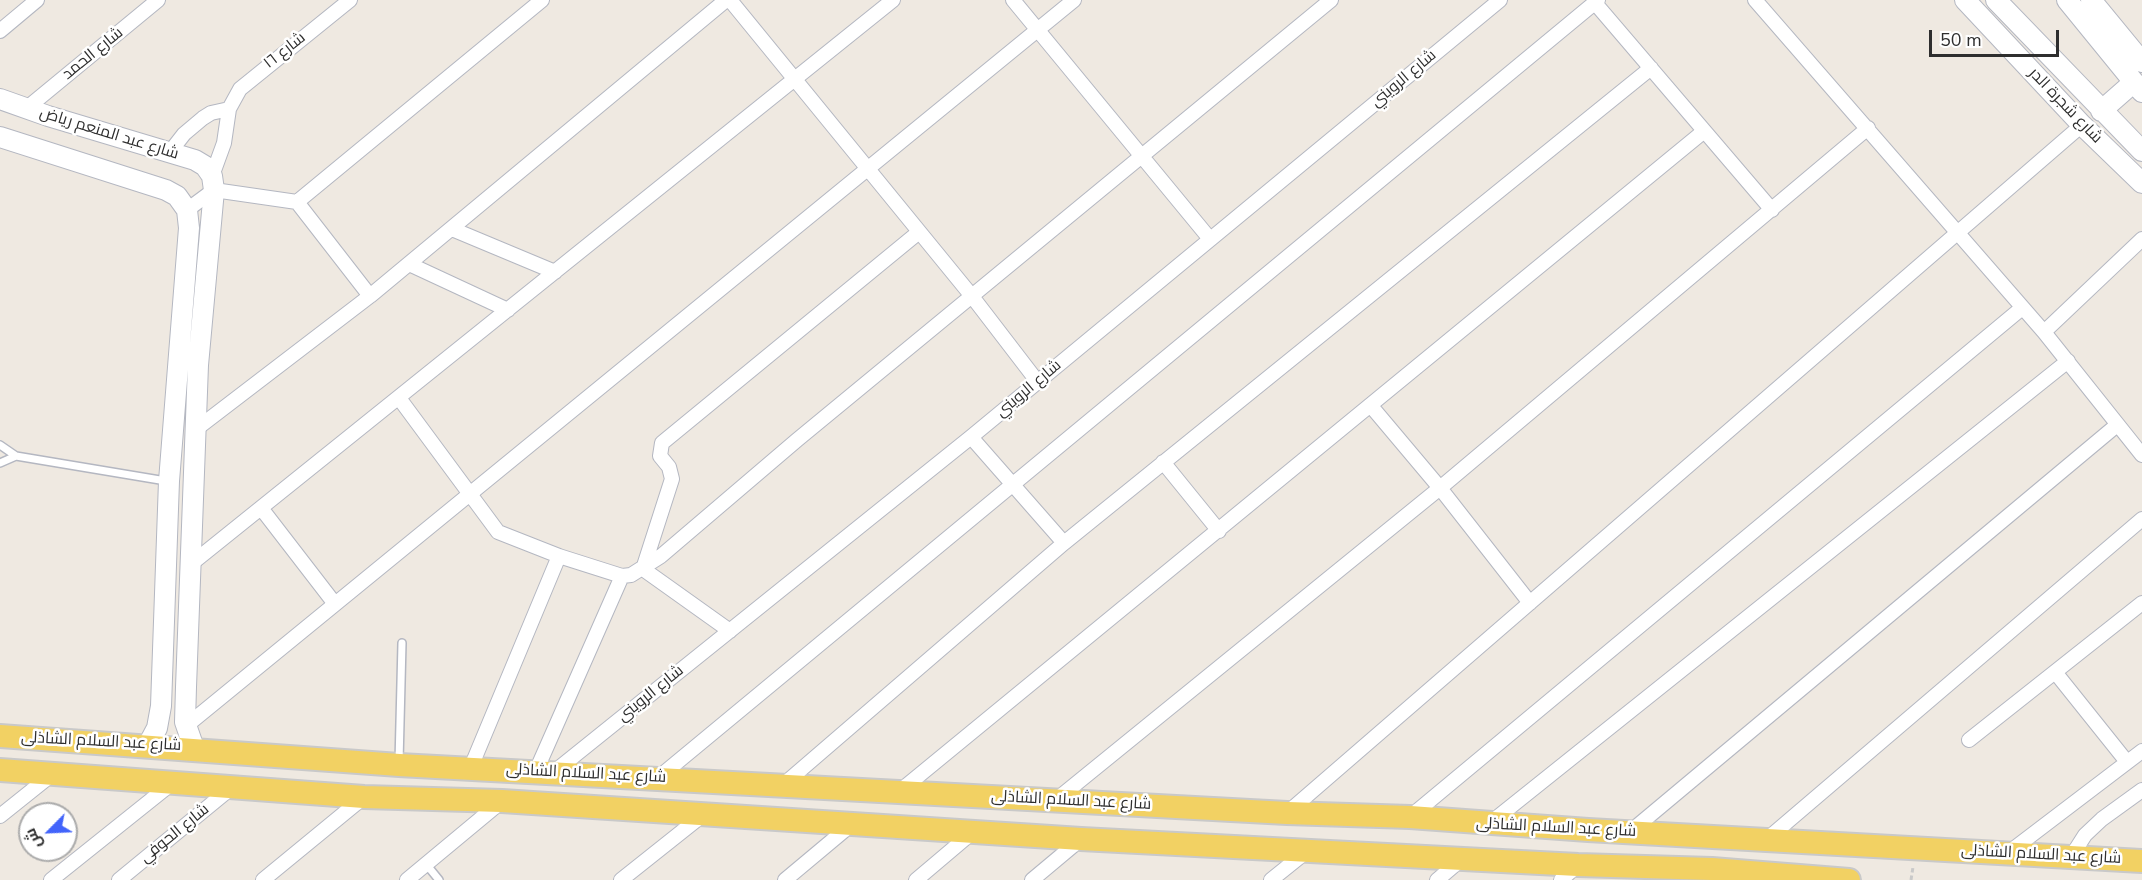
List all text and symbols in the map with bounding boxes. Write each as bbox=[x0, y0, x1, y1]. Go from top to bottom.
scale bar bbox=[1932, 18, 2062, 56]
street label: شارع الحمد bbox=[59, 24, 127, 84]
text: 50 m bbox=[1940, 28, 1982, 52]
street label: شارع ١٦ bbox=[260, 29, 310, 73]
street label: شارع الرويني bbox=[1367, 46, 1441, 112]
street label: شارع شجرة الدر bbox=[2024, 64, 2106, 148]
street label: شارع عبد المنعم رياض bbox=[37, 104, 181, 164]
street label: شارع الرويني bbox=[992, 356, 1066, 422]
street label: شارع الرويني bbox=[614, 662, 688, 726]
street label: شارع عبد السلام الشاذلى bbox=[20, 728, 182, 756]
street label: شارع عبد السلام الشاذلى bbox=[505, 760, 667, 788]
street label: شارع عبد السلام الشاذلى bbox=[990, 787, 1152, 815]
street label: شارع الحوفي bbox=[137, 800, 213, 868]
north arrow bbox=[18, 802, 78, 862]
street label: شارع عبد السلام الشاذلى bbox=[1475, 814, 1637, 842]
text: ش bbox=[19, 825, 48, 852]
street label: شارع عبد السلام الشاذلى bbox=[1960, 841, 2122, 869]

